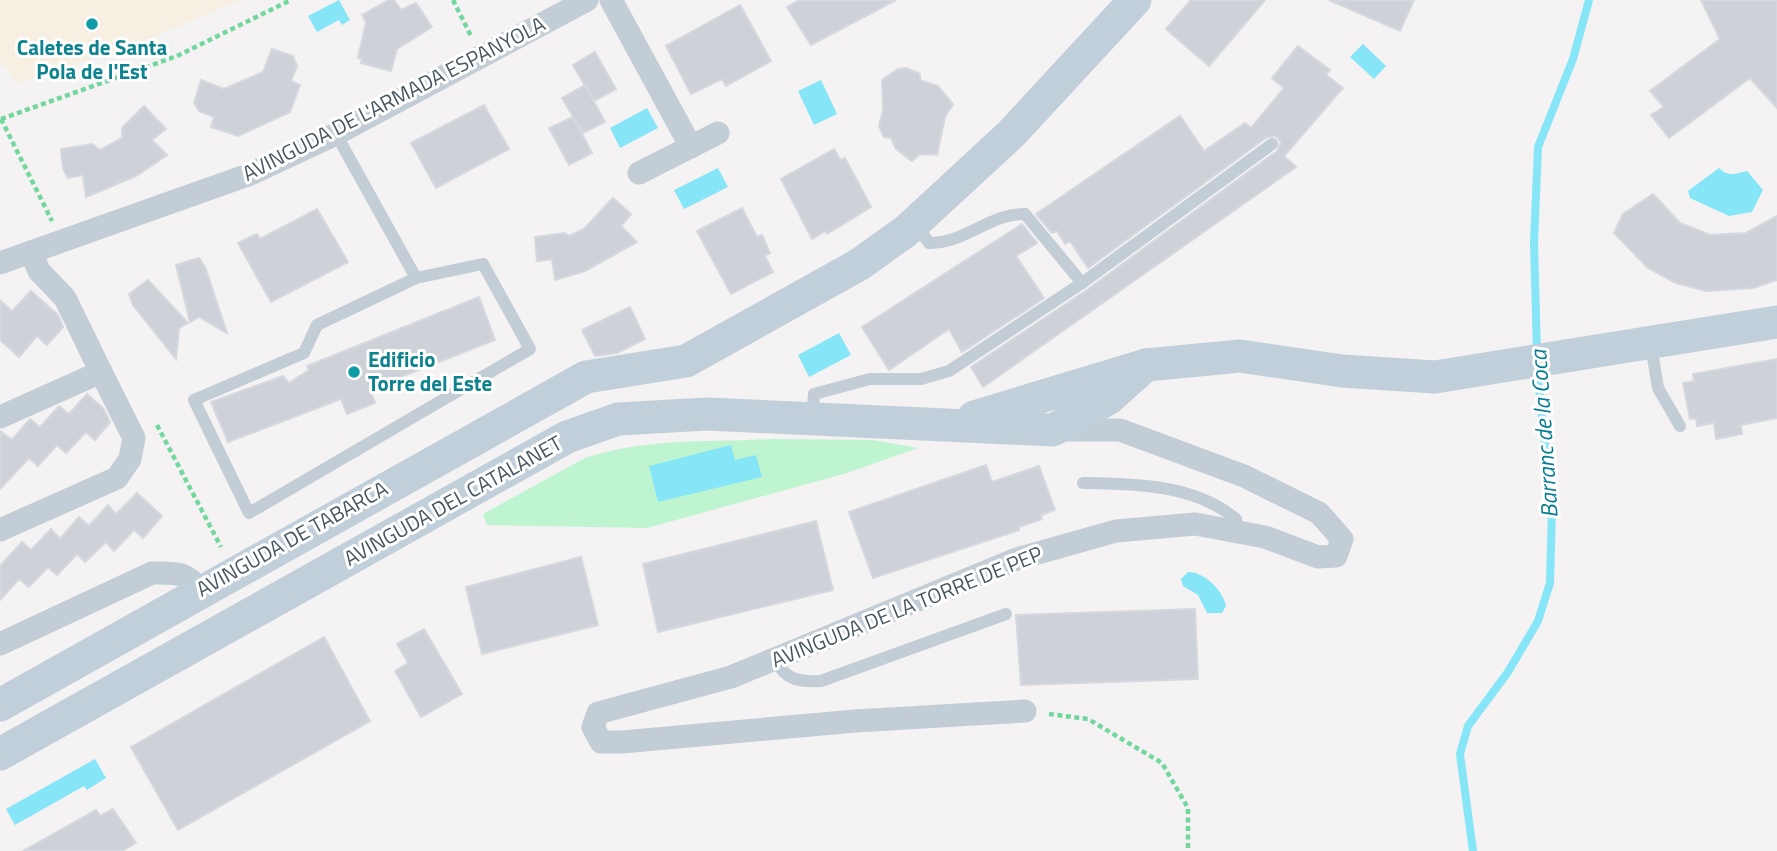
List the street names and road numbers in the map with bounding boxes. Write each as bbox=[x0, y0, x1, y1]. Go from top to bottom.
street label: AVINGUDA DE L'ARMADA ESPANYOLA bbox=[236, 7, 551, 189]
street label: AVINGUDA DEL CATALANET bbox=[338, 427, 567, 574]
street label: AVINGUDA DE TABARCA bbox=[190, 472, 394, 604]
street label: AVINGUDA DE LA TORRE DE PEP bbox=[766, 537, 1047, 675]

